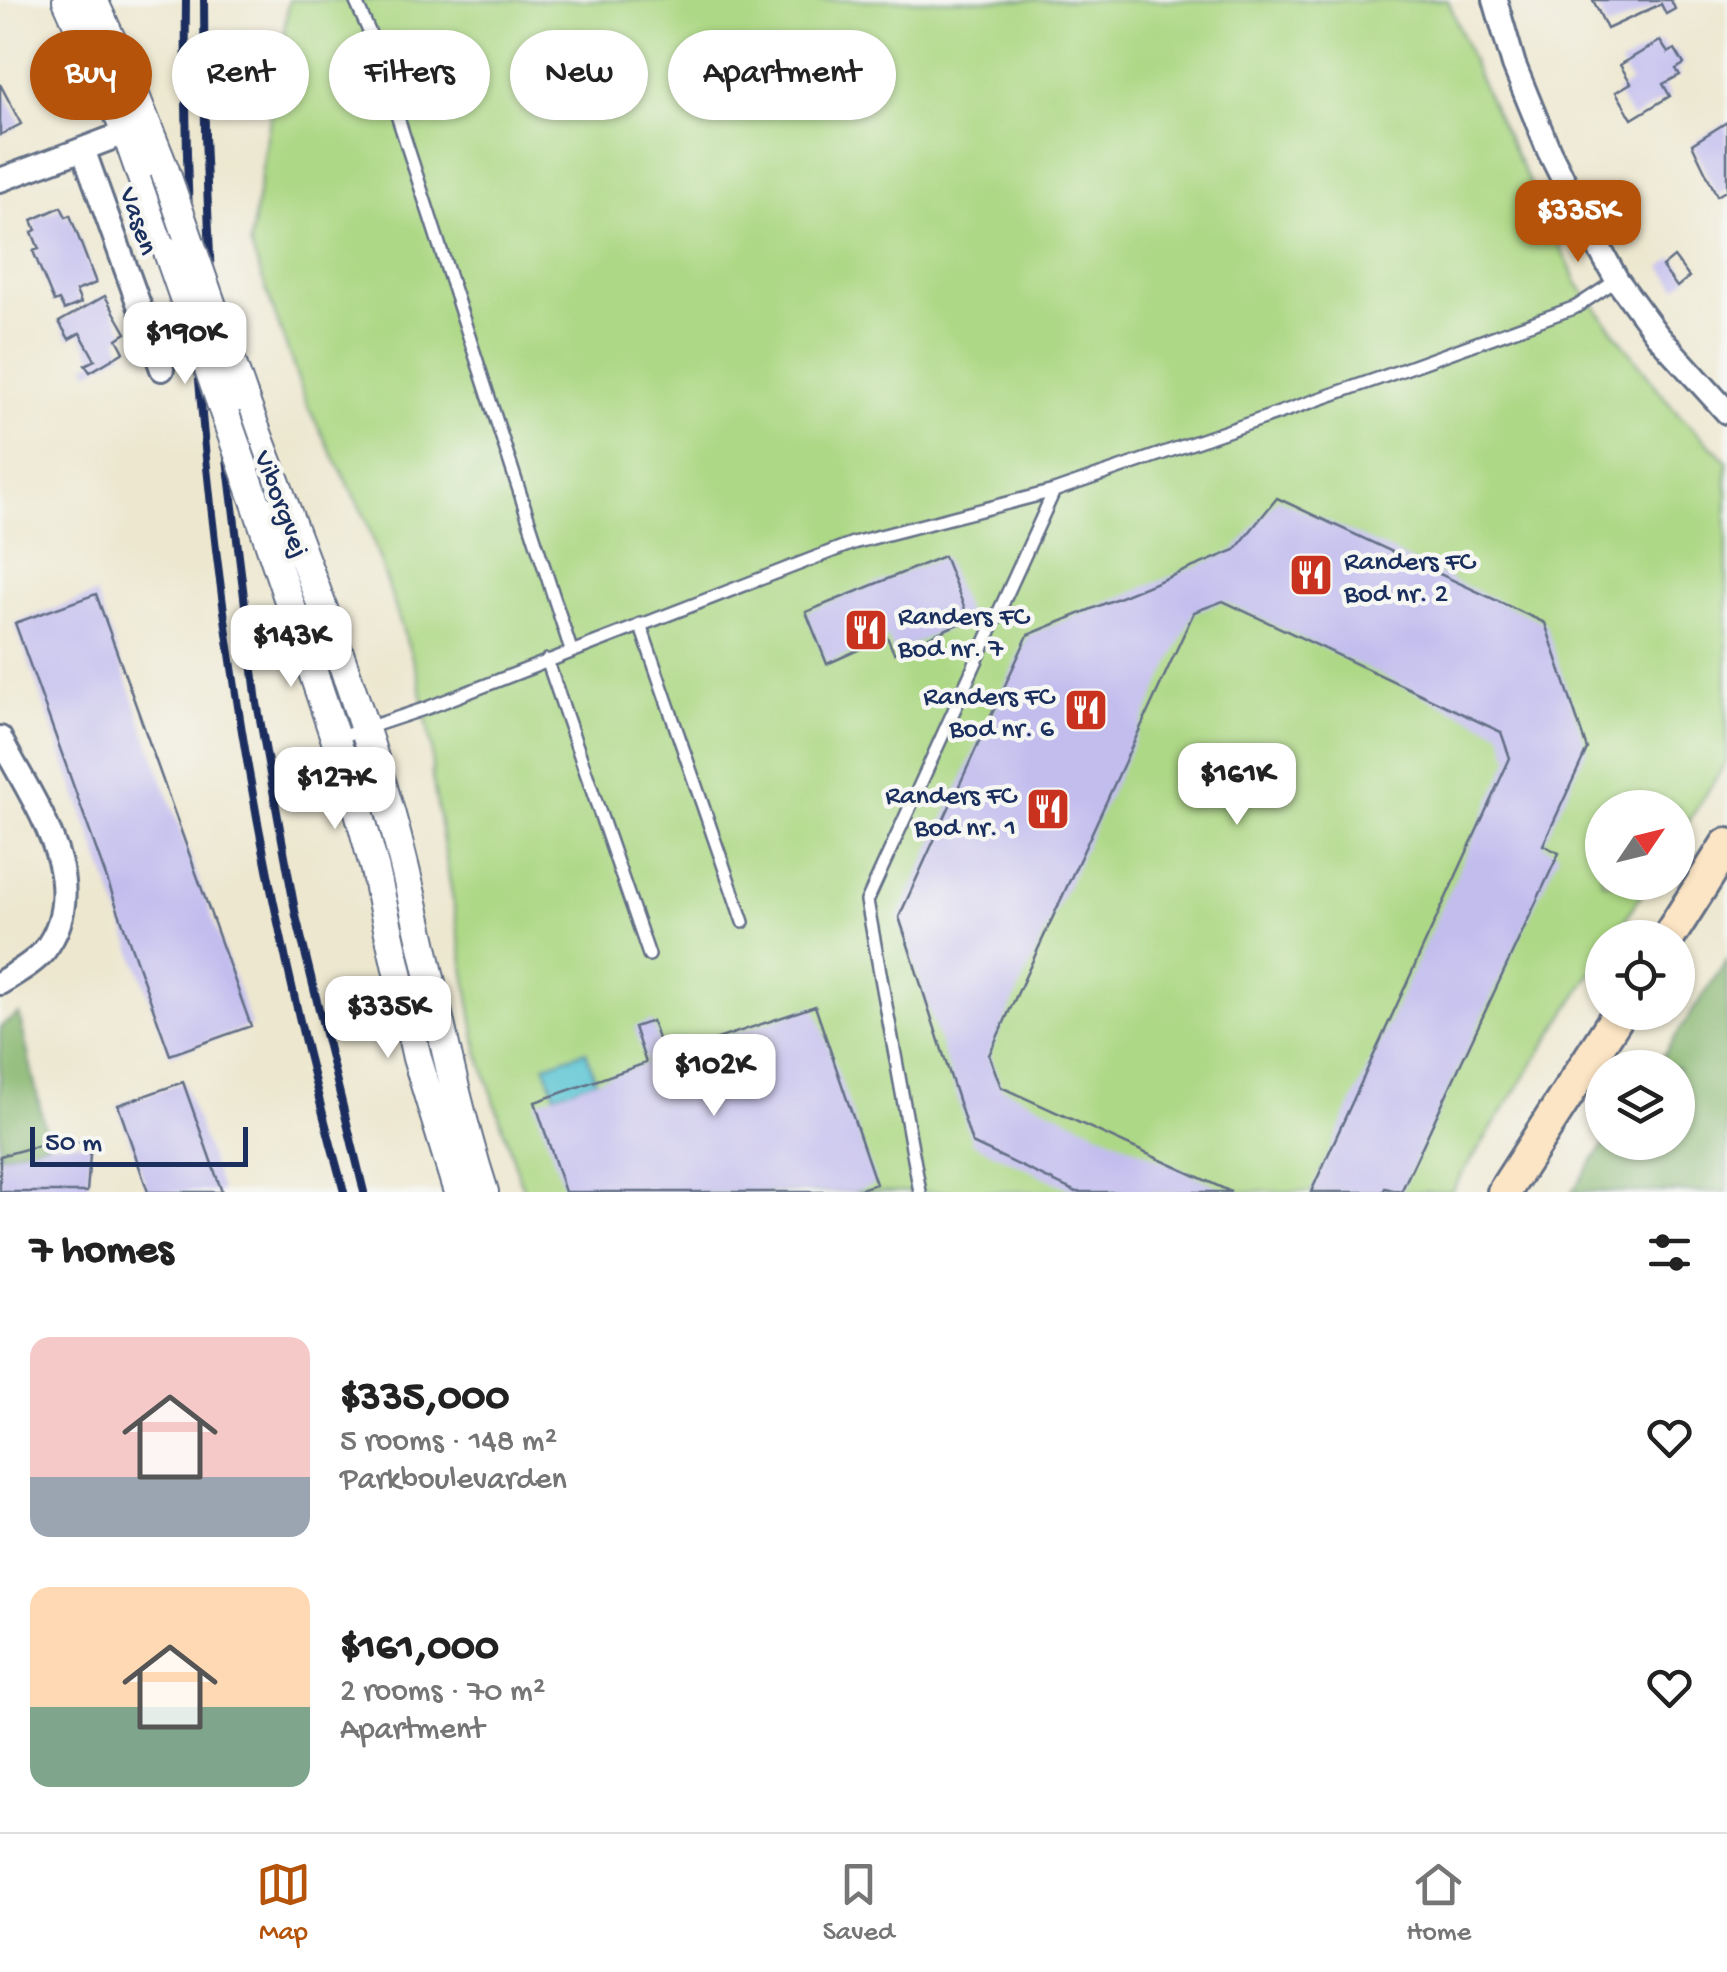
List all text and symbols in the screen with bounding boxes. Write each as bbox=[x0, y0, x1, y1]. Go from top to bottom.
chip: Buy bbox=[30, 30, 152, 120]
chip: Rent bbox=[172, 30, 309, 120]
chip: Filters bbox=[329, 30, 490, 120]
chip: New bbox=[510, 30, 648, 120]
chip: Apartment bbox=[668, 30, 896, 120]
pin: $335K bbox=[1508, 180, 1648, 265]
street label: Vasen bbox=[110, 182, 164, 260]
text: $335K bbox=[1537, 193, 1619, 231]
pin: $190K bbox=[115, 302, 255, 387]
text: $190K bbox=[145, 315, 225, 353]
street label: Viborgvej bbox=[244, 446, 315, 563]
place label: Randers FC Bod nr. 2 bbox=[1343, 547, 1477, 612]
restaurant icon: Randers FC Bod nr. 2 bbox=[1288, 552, 1334, 598]
place label: Randers FC Bod nr. 7 bbox=[897, 602, 1031, 667]
pin: $143K bbox=[221, 605, 361, 690]
restaurant icon: Randers FC Bod nr. 7 bbox=[843, 607, 889, 653]
text: $143K bbox=[253, 618, 329, 656]
place label: Randers FC Bod nr. 6 bbox=[923, 682, 1056, 747]
restaurant icon: Randers FC Bod nr. 6 bbox=[1063, 687, 1109, 733]
pin: $161K bbox=[1167, 743, 1307, 828]
pin: $127K bbox=[265, 747, 405, 832]
text: $161K bbox=[1200, 756, 1274, 794]
text: $127K bbox=[296, 760, 374, 798]
place label: Randers FC Bod nr. 1 bbox=[885, 781, 1018, 846]
restaurant icon: Randers FC Bod nr. 1 bbox=[1025, 786, 1071, 832]
north arrow bbox=[1585, 790, 1695, 900]
map controls bbox=[1585, 790, 1695, 1160]
button: locate bbox=[1585, 920, 1695, 1030]
pin: $335K bbox=[318, 976, 458, 1061]
text: $335K bbox=[347, 989, 429, 1027]
pin: $102K bbox=[644, 1034, 784, 1119]
text: $102K bbox=[675, 1047, 753, 1085]
button: layers bbox=[1585, 1050, 1695, 1160]
scale bar bbox=[30, 1122, 248, 1166]
text: 50 m bbox=[45, 1128, 102, 1161]
icon: filters bbox=[1642, 1225, 1697, 1280]
text: 7 homes bbox=[30, 1228, 173, 1277]
text: $335,000 bbox=[340, 1375, 509, 1424]
icon: home bbox=[110, 1377, 230, 1497]
icon: heart bbox=[1642, 1410, 1697, 1465]
text: 5 rooms · 148 m² bbox=[340, 1424, 557, 1462]
text: Parkboulevarden bbox=[340, 1462, 567, 1500]
text: $161,000 bbox=[340, 1625, 499, 1674]
icon: home bbox=[110, 1627, 230, 1747]
icon: heart bbox=[1642, 1660, 1697, 1715]
text: 2 rooms · 70 m² bbox=[340, 1674, 545, 1712]
text: Apartment bbox=[340, 1712, 484, 1750]
tab: Map bbox=[256, 1857, 311, 1950]
tab: Saved bbox=[823, 1857, 894, 1950]
tab: Home bbox=[1406, 1857, 1471, 1950]

